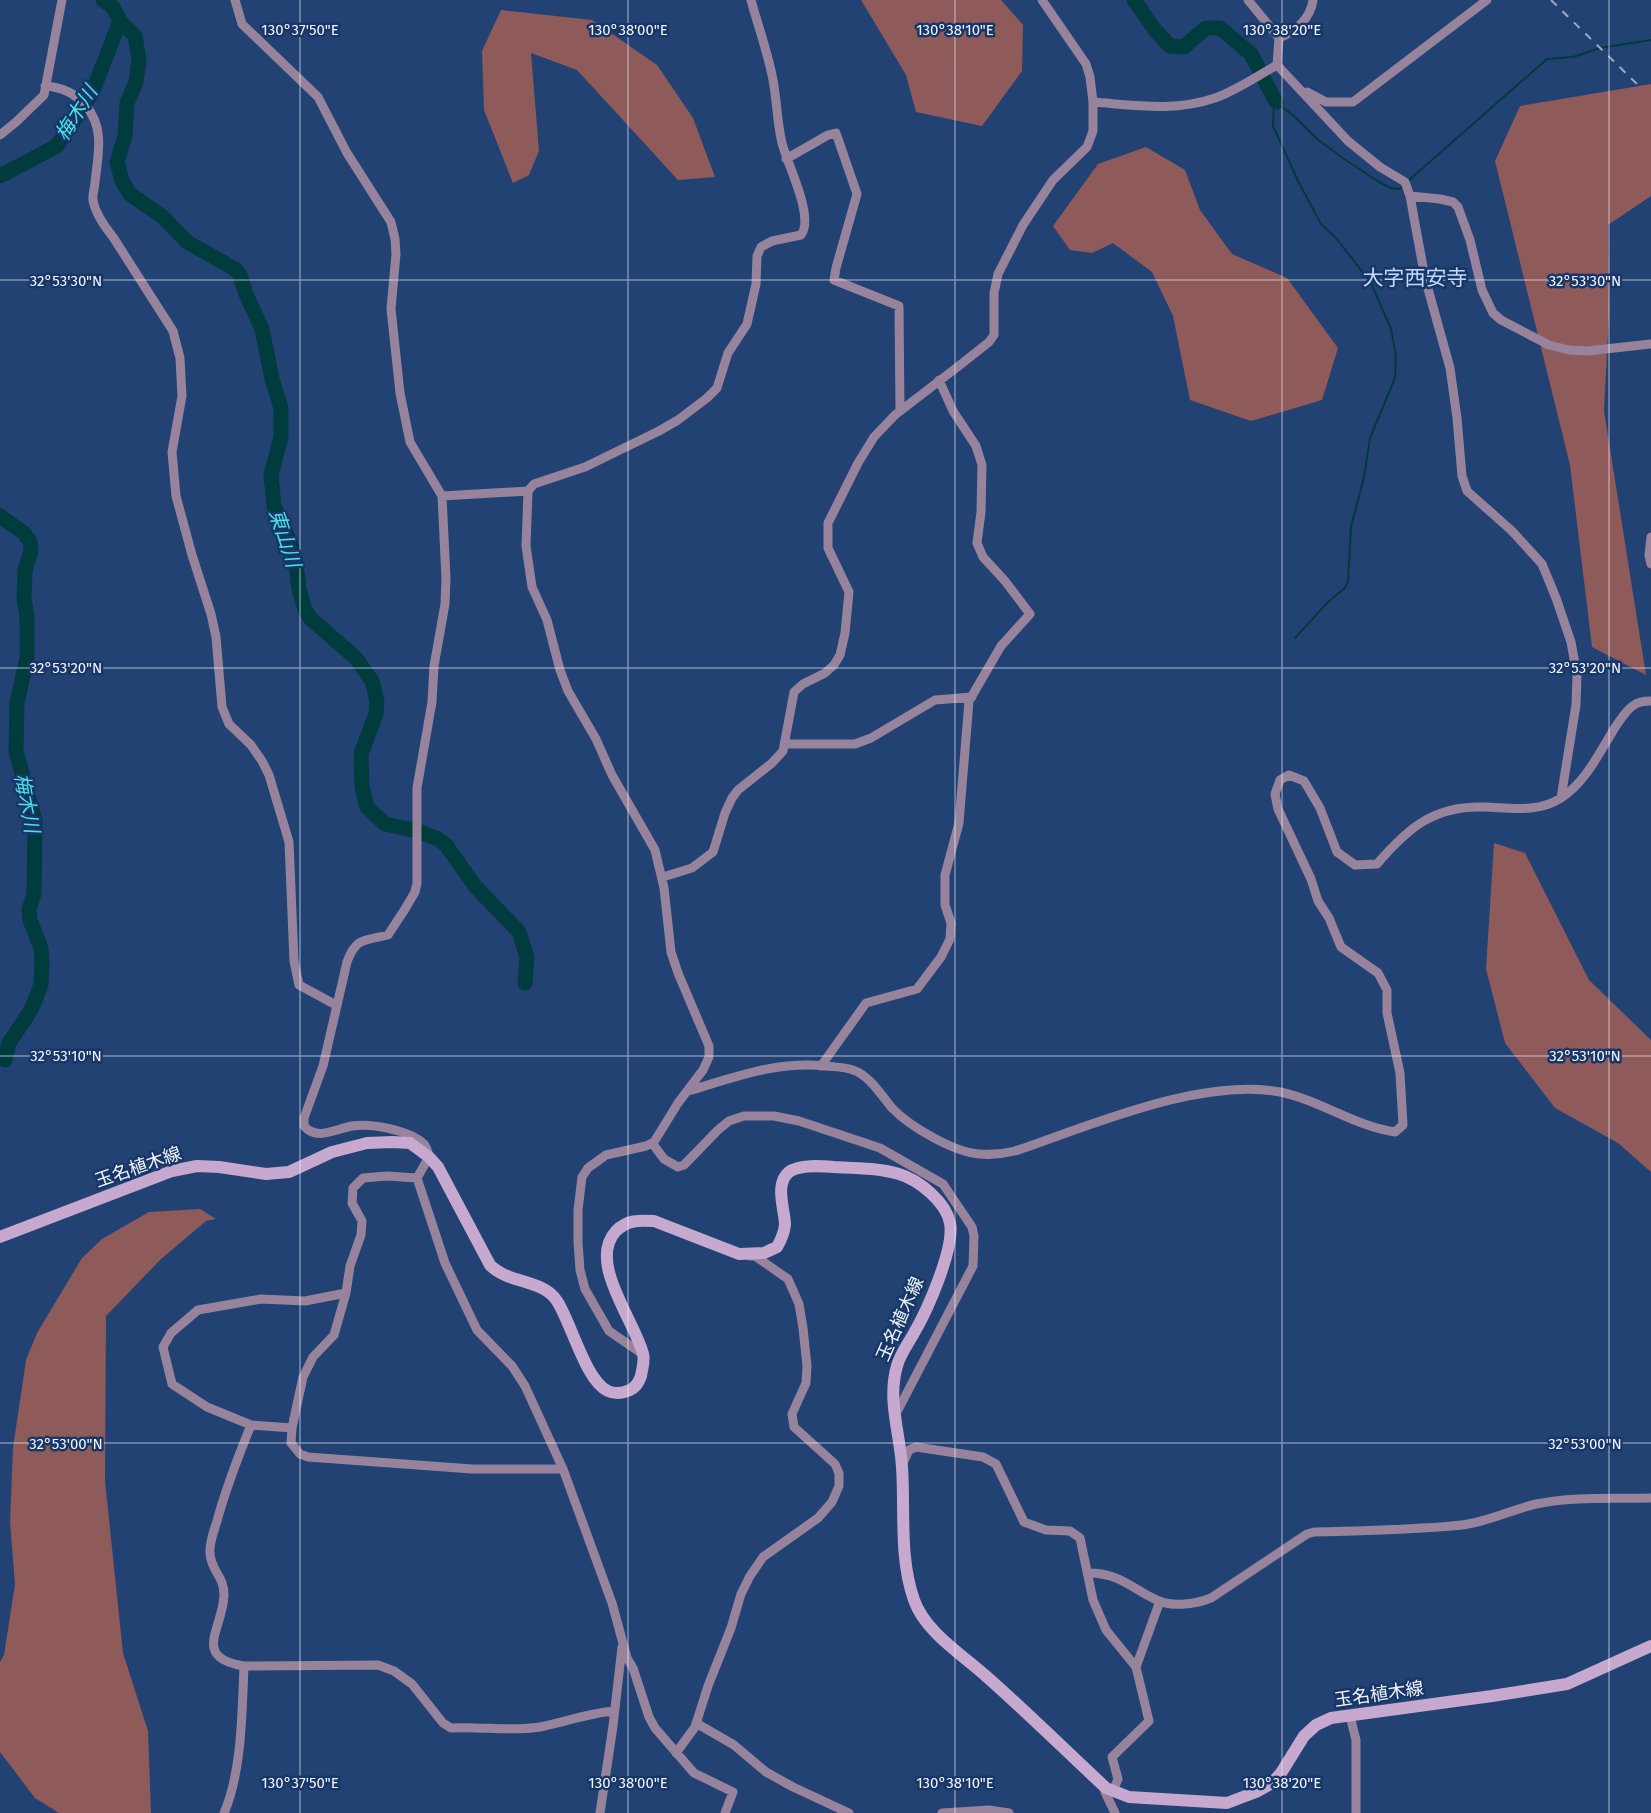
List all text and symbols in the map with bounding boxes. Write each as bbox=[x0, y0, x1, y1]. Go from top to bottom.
text: 130°37'50"E bbox=[261, 21, 339, 39]
text: 130°38'00"E bbox=[588, 21, 668, 39]
text: 130°38'10"E bbox=[916, 21, 994, 39]
text: 130°38'20"E bbox=[1243, 21, 1321, 39]
water label: 梅木川 bbox=[50, 80, 103, 145]
district label: 大字西安寺 bbox=[1363, 265, 1468, 291]
text: 32°53'30"N bbox=[30, 272, 102, 290]
text: 32°53'30"N bbox=[1549, 272, 1621, 290]
water label: 東山川 bbox=[264, 506, 306, 572]
text: 32°53'20"N bbox=[30, 659, 102, 677]
text: 32°53'20"N bbox=[1549, 659, 1621, 677]
water label: 梅木川 bbox=[9, 771, 45, 837]
text: 32°53'10"N bbox=[30, 1047, 102, 1065]
text: 32°53'10"N bbox=[1549, 1047, 1621, 1065]
street label: 玉名植木線 bbox=[92, 1142, 184, 1192]
street label: 玉名植木線 bbox=[872, 1273, 928, 1365]
text: 32°53'00"N bbox=[29, 1435, 103, 1453]
text: 32°53'00"N bbox=[1548, 1435, 1622, 1453]
street label: 玉名植木線 bbox=[1333, 1677, 1425, 1711]
text: 130°37'50"E bbox=[261, 1774, 339, 1792]
text: 130°38'00"E bbox=[588, 1774, 668, 1792]
text: 130°38'10"E bbox=[916, 1774, 994, 1792]
text: 130°38'20"E bbox=[1243, 1774, 1321, 1792]

